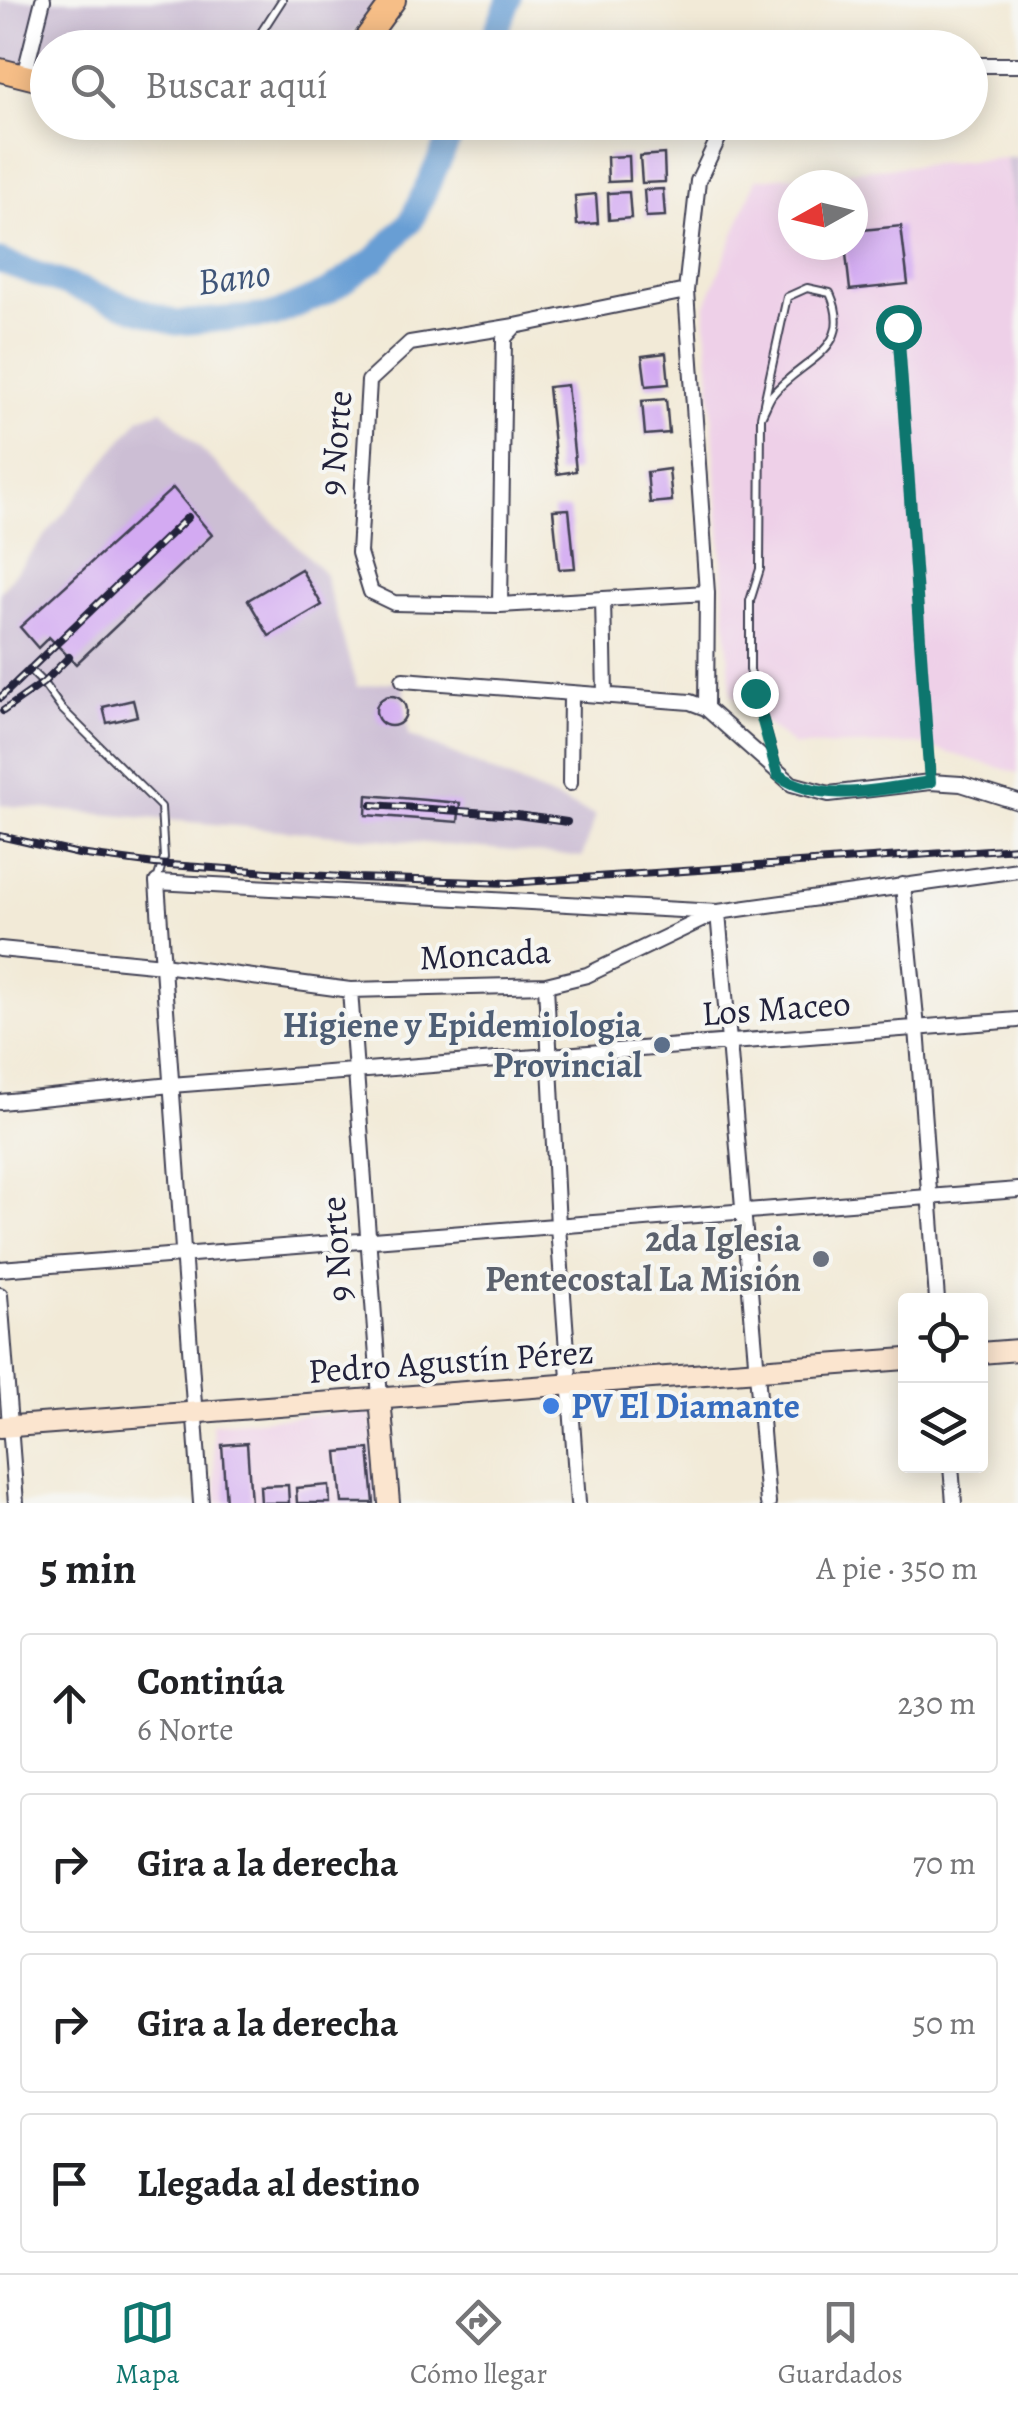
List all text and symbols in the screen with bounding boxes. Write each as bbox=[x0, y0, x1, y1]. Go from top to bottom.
search box bbox=[30, 30, 988, 140]
icon: search bbox=[65, 58, 120, 113]
text: Buscar aquí bbox=[145, 59, 328, 111]
north arrow bbox=[778, 170, 868, 260]
water label: Bano bbox=[194, 246, 274, 308]
route start bbox=[876, 305, 922, 351]
street label: 9 Norte bbox=[306, 388, 364, 498]
route end bbox=[733, 671, 779, 717]
street label: Moncada bbox=[418, 927, 553, 981]
street label: Los Maceo bbox=[700, 979, 852, 1037]
place label: Higiene y Epidemiologia Provincial bbox=[283, 1001, 642, 1089]
marker: Higiene y Epidemiologia Provincial bbox=[651, 1034, 673, 1056]
street label: 9 Norte bbox=[308, 1195, 364, 1303]
place label: 2da Iglesia Pentecostal La Misión bbox=[485, 1215, 801, 1303]
marker: 2da Iglesia Pentecostal La Misión bbox=[810, 1248, 832, 1270]
map controls bbox=[898, 1293, 988, 1473]
button: locate bbox=[898, 1293, 988, 1383]
street label: Pedro Agustín Pérez bbox=[307, 1327, 595, 1395]
place label: PV El Diamante bbox=[571, 1382, 800, 1430]
button: layers bbox=[898, 1383, 988, 1473]
marker: PV El Diamante bbox=[540, 1395, 562, 1417]
text: 5 min bbox=[40, 1540, 136, 1597]
text: A pie · 350 m bbox=[817, 1546, 978, 1590]
text: Continúa bbox=[137, 1655, 285, 1707]
icon: ahead bbox=[42, 1676, 97, 1731]
text: 230 m bbox=[897, 1681, 976, 1725]
text: 6 Norte bbox=[137, 1707, 234, 1751]
icon: right bbox=[42, 1836, 97, 1891]
text: Gira a la derecha bbox=[137, 1837, 398, 1889]
text: 70 m bbox=[913, 1841, 976, 1885]
icon: right bbox=[42, 1996, 97, 2051]
text: Gira a la derecha bbox=[137, 1997, 398, 2049]
text: 50 m bbox=[912, 2001, 976, 2045]
icon: arrive bbox=[42, 2156, 97, 2211]
text: Llegada al destino bbox=[137, 2157, 420, 2209]
tab: Mapa bbox=[115, 2295, 180, 2393]
tab: Cómo llegar bbox=[410, 2295, 547, 2393]
tab: Guardados bbox=[778, 2295, 903, 2393]

